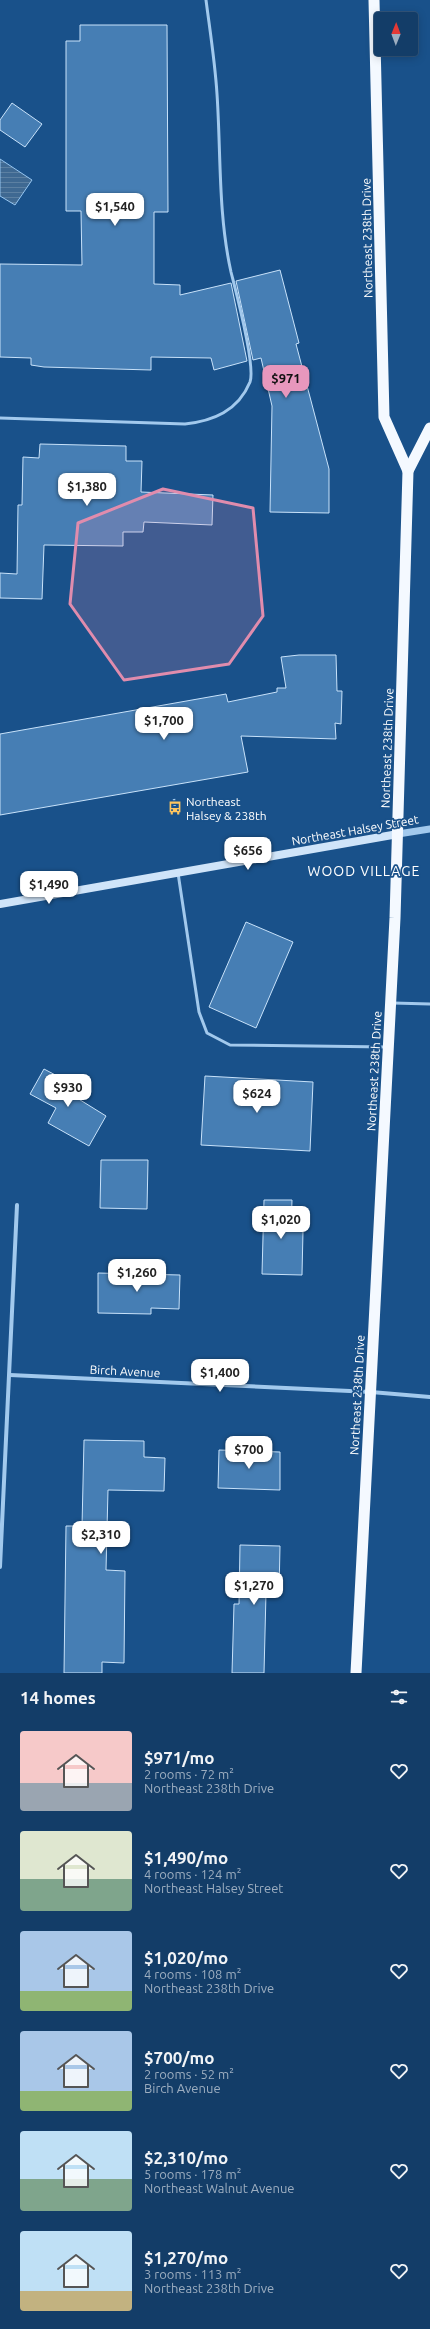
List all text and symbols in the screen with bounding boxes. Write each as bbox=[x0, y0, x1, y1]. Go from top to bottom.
north arrow bbox=[374, 12, 418, 56]
map controls bbox=[374, 12, 418, 56]
street label: Northeast 238th Drive bbox=[359, 178, 375, 298]
pin: $1,540 bbox=[82, 193, 148, 227]
text: $1,540 bbox=[95, 199, 135, 213]
pin: $971 bbox=[262, 365, 310, 399]
text: $971 bbox=[271, 371, 301, 385]
pin: $1,380 bbox=[54, 473, 120, 507]
text: $1,380 bbox=[67, 479, 107, 493]
street label: Northeast 238th Drive bbox=[378, 688, 396, 808]
pin: $1,700 bbox=[131, 707, 197, 741]
text: $1,700 bbox=[144, 713, 184, 727]
place label: Northeast Halsey & 238th bbox=[186, 795, 267, 822]
bus stop icon: Northeast Halsey & 238th bbox=[167, 800, 183, 816]
street label: Northeast Halsey Street bbox=[290, 812, 420, 848]
pin: $656 bbox=[224, 837, 272, 871]
text: $656 bbox=[233, 843, 263, 857]
district label: WOOD VILLAGE bbox=[308, 863, 420, 879]
pin: $1,490 bbox=[16, 871, 82, 905]
text: $1,490 bbox=[29, 877, 69, 891]
street label: Northeast 238th Drive bbox=[364, 1011, 384, 1131]
pin: $930 bbox=[44, 1074, 92, 1108]
text: $930 bbox=[53, 1080, 83, 1094]
pin: $624 bbox=[233, 1080, 281, 1114]
text: $624 bbox=[242, 1086, 272, 1100]
pin: $1,020 bbox=[248, 1206, 314, 1240]
text: $1,020 bbox=[261, 1212, 301, 1226]
pin: $1,260 bbox=[104, 1259, 170, 1293]
text: $1,260 bbox=[117, 1265, 157, 1279]
street label: Northeast 238th Drive bbox=[347, 1335, 367, 1455]
pin: $1,400 bbox=[187, 1359, 253, 1393]
street label: Birch Avenue bbox=[89, 1363, 161, 1379]
text: $1,400 bbox=[200, 1365, 240, 1379]
pin: $700 bbox=[225, 1436, 273, 1470]
text: $700 bbox=[234, 1442, 264, 1456]
pin: $2,310 bbox=[68, 1521, 134, 1555]
text: $2,310 bbox=[81, 1527, 121, 1541]
pin: $1,270 bbox=[221, 1572, 287, 1606]
text: $1,270 bbox=[234, 1578, 274, 1592]
icon: filters bbox=[388, 1686, 410, 1708]
text: 14 homes bbox=[20, 1688, 96, 1707]
icon: home bbox=[52, 1747, 100, 1795]
text: $971/mo bbox=[144, 1748, 214, 1767]
icon: heart bbox=[388, 1760, 410, 1782]
text: 2 rooms · 72 m² bbox=[144, 1767, 234, 1781]
text: Northeast 238th Drive bbox=[144, 1781, 274, 1795]
icon: home bbox=[52, 1847, 100, 1895]
text: $1,490/mo bbox=[144, 1848, 228, 1867]
icon: heart bbox=[388, 1860, 410, 1882]
text: 4 rooms · 124 m² bbox=[144, 1867, 241, 1881]
text: Northeast Halsey Street bbox=[144, 1881, 283, 1895]
icon: home bbox=[52, 1947, 100, 1995]
text: $1,020/mo bbox=[144, 1948, 228, 1967]
icon: heart bbox=[388, 1960, 410, 1982]
text: 4 rooms · 108 m² bbox=[144, 1967, 241, 1981]
text: Northeast 238th Drive bbox=[144, 1981, 274, 1995]
icon: home bbox=[52, 2047, 100, 2095]
text: $700/mo bbox=[144, 2048, 214, 2067]
icon: heart bbox=[388, 2060, 410, 2082]
text: 2 rooms · 52 m² bbox=[144, 2067, 234, 2081]
text: Birch Avenue bbox=[144, 2081, 221, 2095]
icon: home bbox=[52, 2147, 100, 2195]
text: $2,310/mo bbox=[144, 2148, 228, 2167]
icon: heart bbox=[388, 2160, 410, 2182]
text: 5 rooms · 178 m² bbox=[144, 2167, 241, 2181]
text: Northeast Walnut Avenue bbox=[144, 2181, 295, 2195]
icon: home bbox=[52, 2247, 100, 2295]
text: $1,270/mo bbox=[144, 2248, 228, 2267]
icon: heart bbox=[388, 2260, 410, 2282]
text: 3 rooms · 113 m² bbox=[144, 2267, 241, 2281]
text: Northeast 238th Drive bbox=[144, 2281, 274, 2295]

